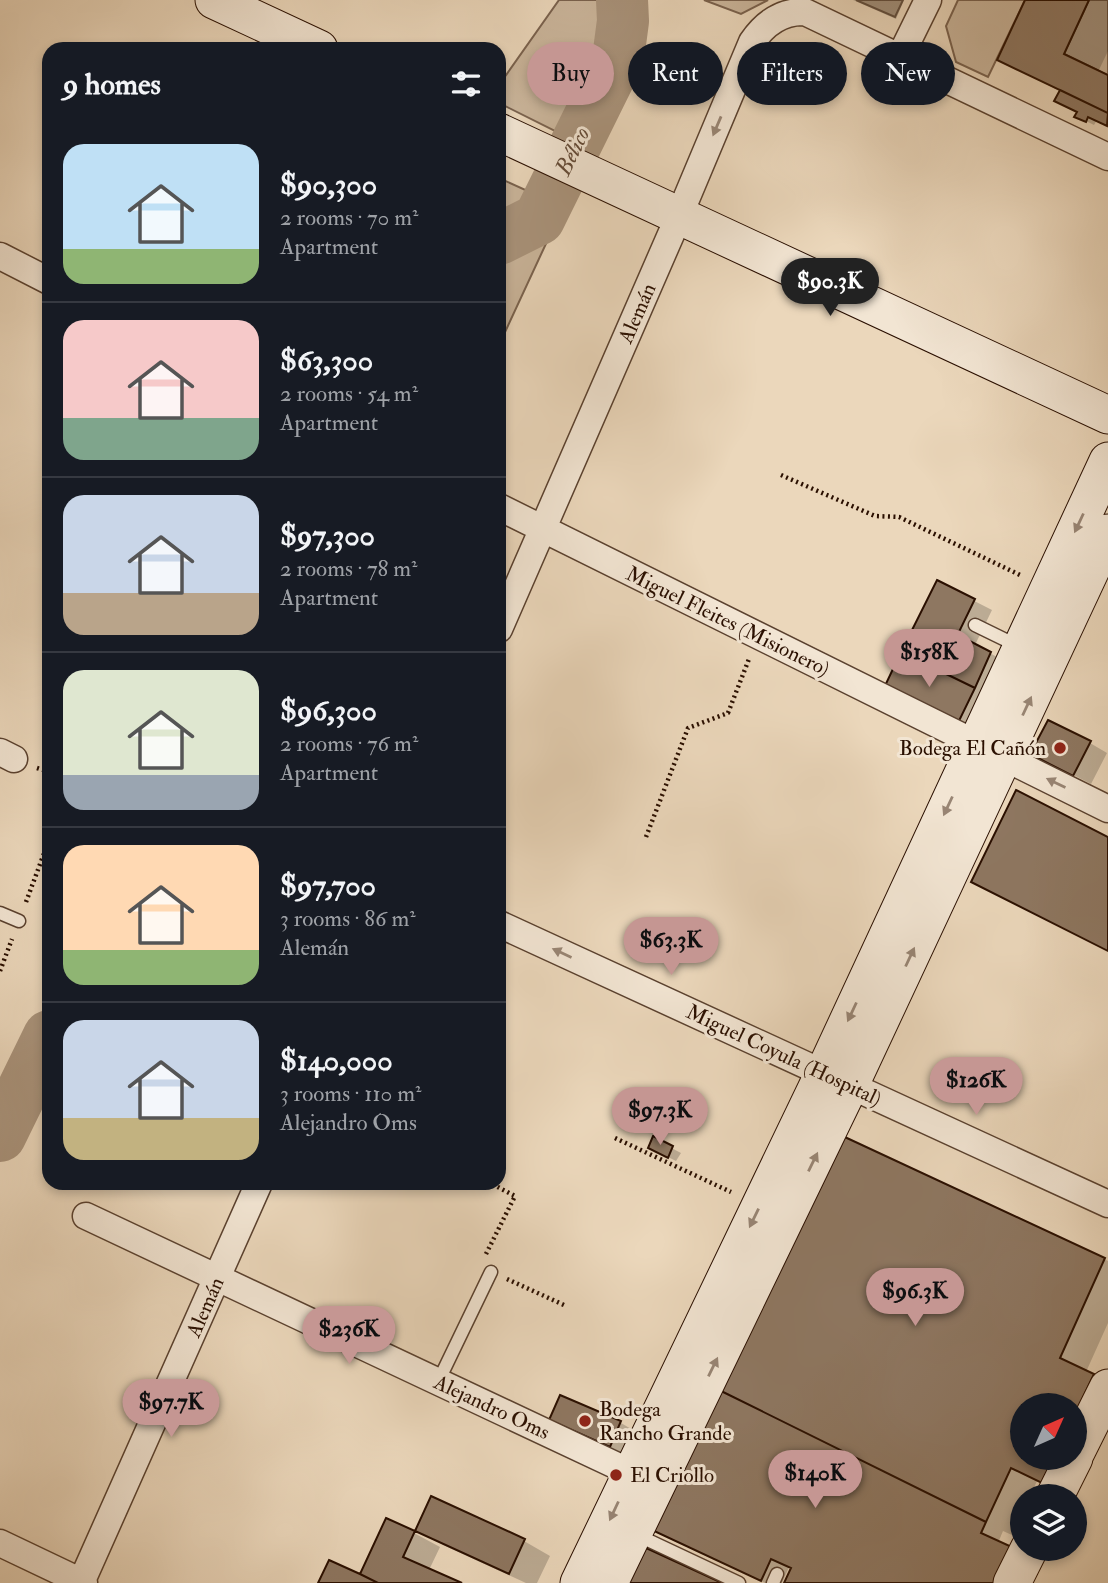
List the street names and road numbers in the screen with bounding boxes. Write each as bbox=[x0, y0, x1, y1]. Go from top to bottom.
street label: Alemán bbox=[612, 279, 663, 348]
street label: Miguel Fleites (Misionero) bbox=[621, 560, 834, 683]
street label: Miguel Coyula (Hospital) bbox=[682, 998, 886, 1113]
street label: Alemán bbox=[180, 1273, 231, 1342]
street label: Alejandro Oms bbox=[429, 1368, 554, 1446]

